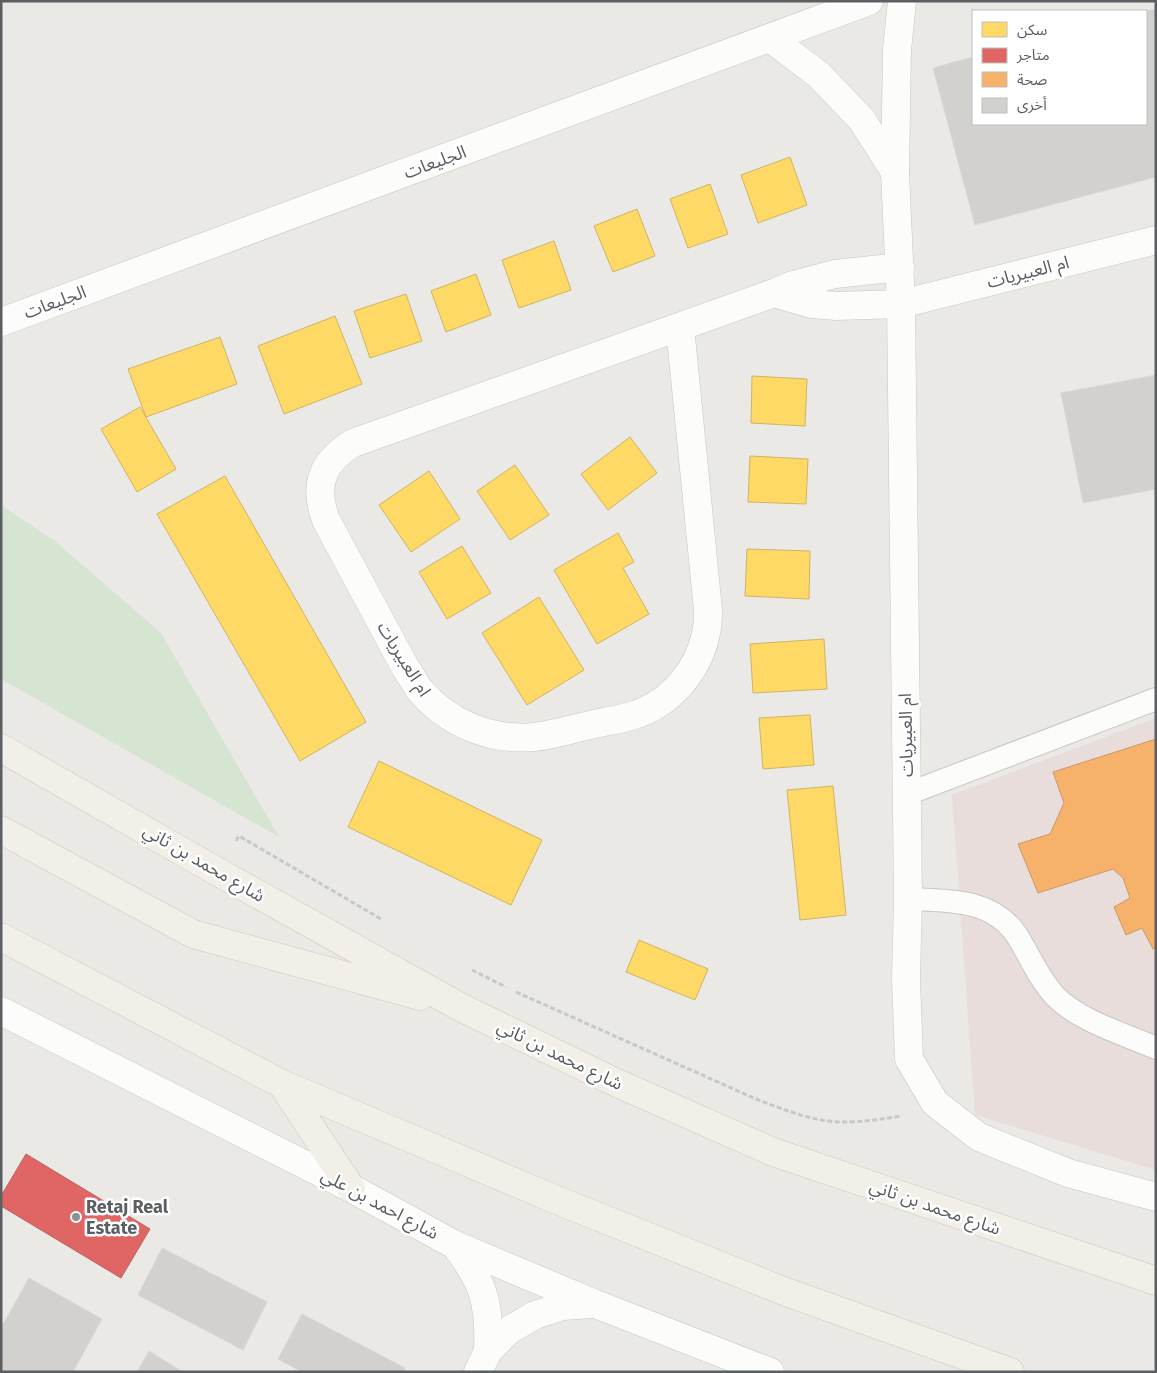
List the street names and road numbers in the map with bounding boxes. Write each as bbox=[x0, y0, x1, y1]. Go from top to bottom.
street label: الجليعات bbox=[401, 141, 469, 183]
street label: ام العبيريات bbox=[985, 251, 1072, 296]
street label: الجليعات bbox=[21, 281, 89, 323]
street label: ام العبيريات bbox=[370, 618, 436, 702]
street label: ام العبيريات bbox=[894, 693, 921, 777]
street label: شارع محمد بن ثاني bbox=[138, 819, 269, 909]
street label: شارع محمد بن ثاني bbox=[492, 1015, 626, 1098]
street label: شارع احمد بن علي bbox=[316, 1164, 443, 1247]
street label: شارع محمد بن ثاني bbox=[866, 1174, 1003, 1243]

